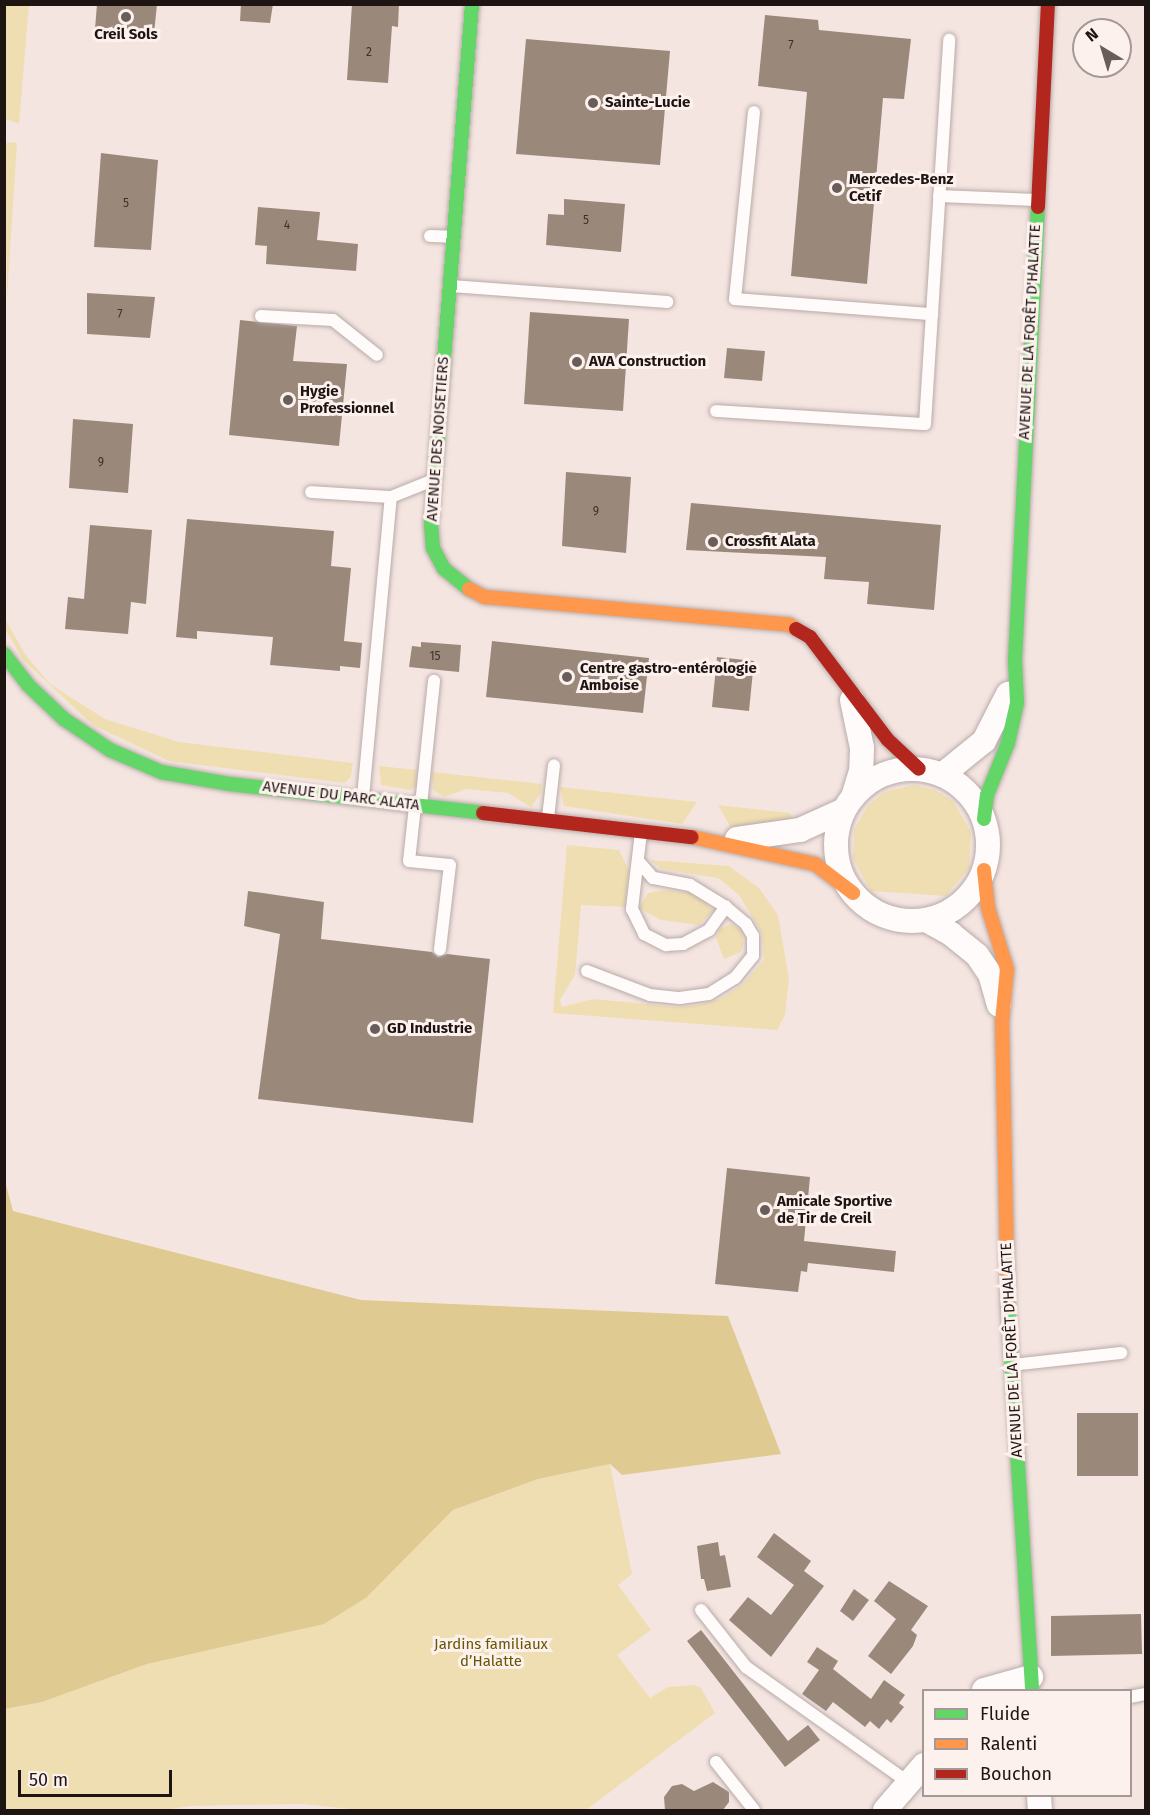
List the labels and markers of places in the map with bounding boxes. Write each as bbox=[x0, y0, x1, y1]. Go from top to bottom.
marker: Creil Sols bbox=[119, 10, 133, 24]
place label: Creil Sols bbox=[94, 26, 158, 44]
place label: Sainte-Lucie bbox=[605, 94, 690, 112]
marker: Sainte-Lucie bbox=[586, 96, 600, 110]
place label: Mercedes-Benz Cetif bbox=[849, 170, 953, 205]
marker: Mercedes-Benz Cetif bbox=[830, 181, 844, 195]
place label: AVA Construction bbox=[589, 353, 706, 371]
marker: AVA Construction bbox=[570, 355, 584, 369]
place label: Hygie Professionnel bbox=[300, 382, 394, 417]
marker: Hygie Professionnel bbox=[281, 393, 295, 407]
place label: Crossfit Alata bbox=[725, 533, 816, 551]
marker: Crossfit Alata bbox=[706, 535, 720, 549]
place label: Centre gastro-entérologie Amboise bbox=[580, 659, 757, 694]
marker: Centre gastro-entérologie Amboise bbox=[558, 668, 576, 686]
place label: GD Industrie bbox=[387, 1020, 472, 1038]
marker: GD Industrie bbox=[368, 1022, 382, 1036]
place label: Amicale Sportive de Tir de Creil bbox=[777, 1192, 892, 1227]
marker: Amicale Sportive de Tir de Creil bbox=[758, 1203, 772, 1217]

